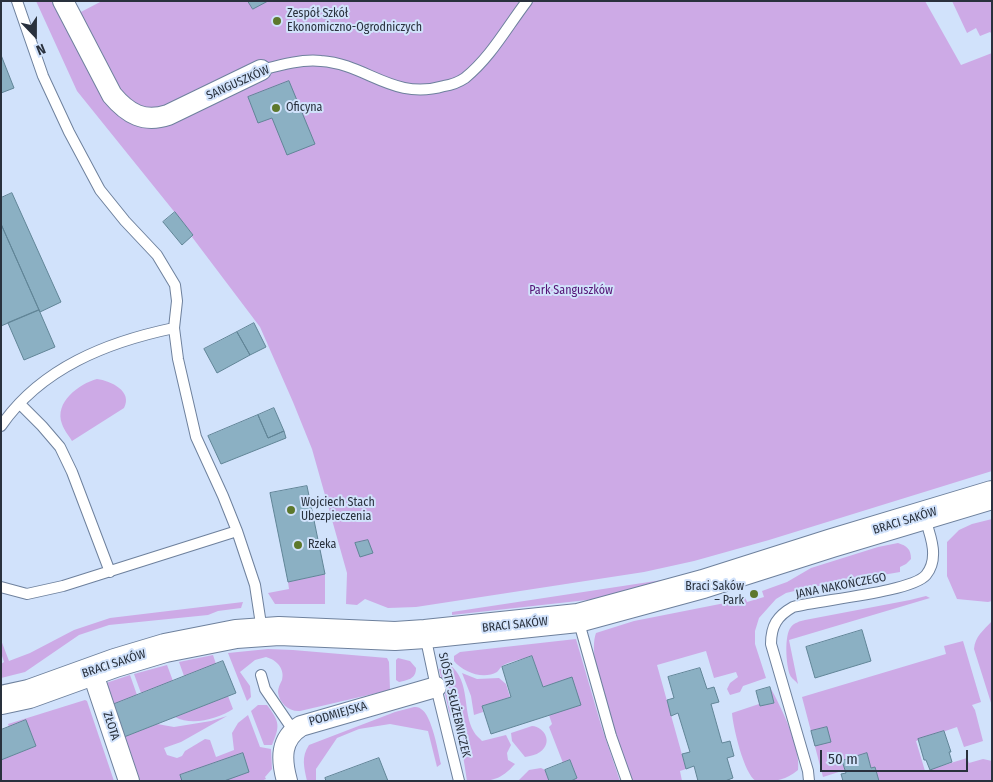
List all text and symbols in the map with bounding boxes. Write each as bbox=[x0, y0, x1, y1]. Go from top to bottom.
place label: Zespół Szkół Ekonomiczno-Ogrodniczych bbox=[287, 7, 422, 35]
north arrow bbox=[10, 10, 60, 60]
marker: Zespół Szkół Ekonomiczno-Ogrodniczych bbox=[271, 15, 283, 27]
text: N bbox=[34, 40, 48, 59]
street label: SANGUSZKÓW bbox=[204, 63, 272, 103]
place label: Oficyna bbox=[286, 101, 323, 115]
marker: Oficyna bbox=[270, 102, 282, 114]
park label: Park Sanguszków bbox=[529, 284, 613, 298]
place label: Wojciech Stach Ubezpieczenia bbox=[301, 496, 375, 524]
marker: Wojciech Stach Ubezpieczenia bbox=[285, 504, 297, 516]
street label: BRACI SAKÓW bbox=[871, 504, 939, 538]
place label: Rzeka bbox=[308, 538, 336, 552]
marker: Rzeka bbox=[292, 539, 304, 551]
street label: JANA NAKOŃCZEGO bbox=[794, 570, 888, 602]
place label: Braci Saków – Park bbox=[685, 580, 744, 608]
marker: Braci Saków – Park bbox=[748, 588, 760, 600]
street label: BRACI SAKÓW bbox=[481, 614, 549, 636]
street label: BRACI SAKÓW bbox=[80, 647, 148, 681]
street label: SIÓSTR SŁUŻEBNICZEK bbox=[435, 651, 473, 759]
street label: PODMIEJSKA bbox=[307, 699, 369, 729]
street label: ZŁOTA bbox=[100, 710, 122, 742]
scale bar bbox=[823, 740, 970, 772]
text: 50 m bbox=[828, 750, 858, 768]

